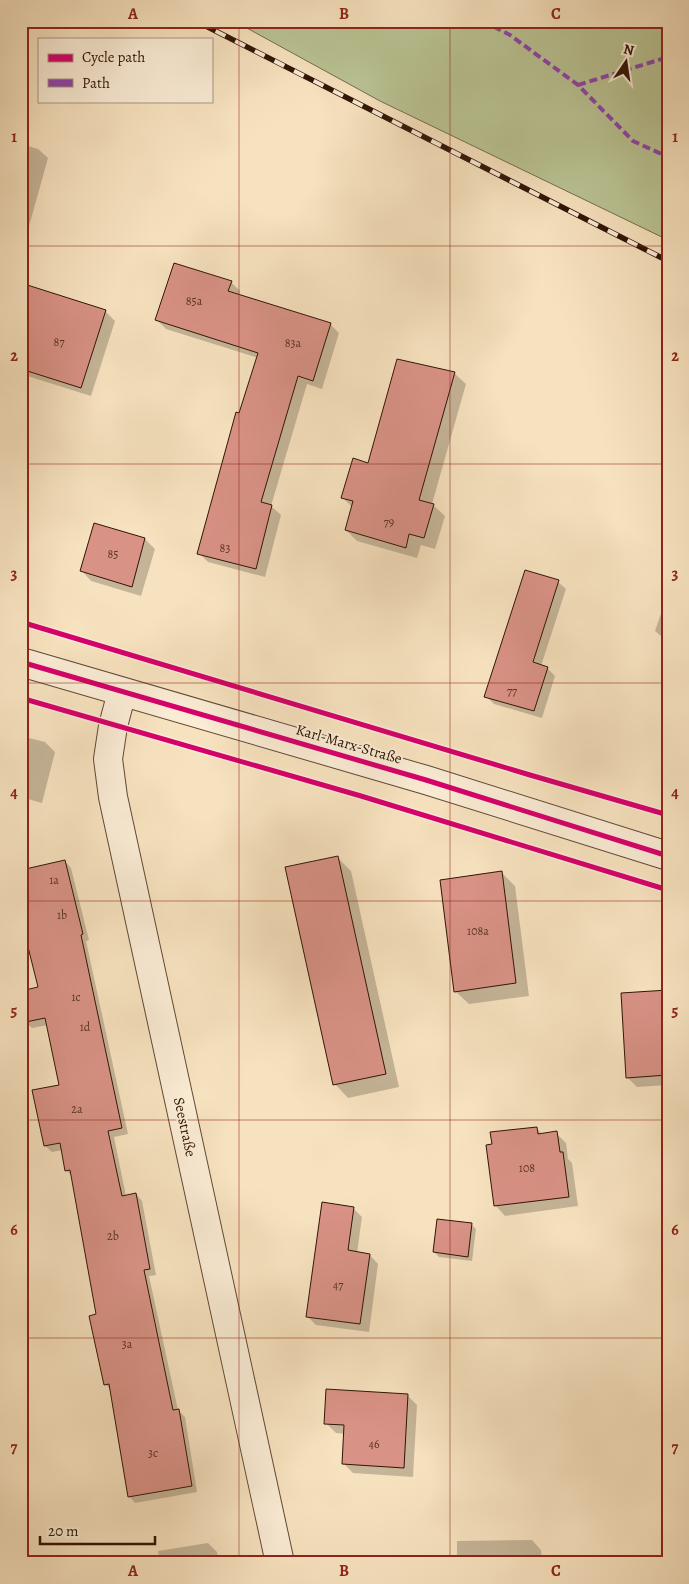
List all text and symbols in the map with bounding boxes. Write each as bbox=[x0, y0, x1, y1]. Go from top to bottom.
text: A bbox=[127, 3, 139, 25]
text: B bbox=[339, 3, 349, 25]
text: C bbox=[551, 3, 561, 25]
legend bbox=[38, 38, 212, 102]
north arrow bbox=[602, 38, 652, 88]
text: N bbox=[622, 39, 636, 60]
text: Cycle path bbox=[82, 47, 145, 67]
text: Path bbox=[82, 73, 110, 93]
text: 1 bbox=[11, 126, 17, 148]
text: 1 bbox=[672, 126, 678, 148]
house number: 85a bbox=[186, 293, 203, 309]
house number: 87 bbox=[54, 334, 65, 350]
house number: 83a bbox=[285, 335, 302, 351]
text: 2 bbox=[10, 345, 18, 367]
text: 2 bbox=[671, 345, 679, 367]
house number: 79 bbox=[384, 514, 394, 530]
house number: 83 bbox=[220, 540, 230, 556]
house number: 85 bbox=[108, 546, 118, 562]
text: 3 bbox=[11, 563, 18, 585]
text: 3 bbox=[672, 563, 679, 585]
house number: 77 bbox=[507, 683, 518, 699]
street label: Karl-Marx-Straße bbox=[294, 719, 405, 769]
text: 4 bbox=[10, 782, 18, 804]
text: 4 bbox=[671, 782, 679, 804]
house number: 1a bbox=[49, 872, 59, 888]
house number: 1b bbox=[57, 907, 67, 923]
house number: 108a bbox=[467, 923, 489, 939]
house number: 1c bbox=[71, 989, 81, 1005]
text: 5 bbox=[11, 1000, 18, 1022]
text: 5 bbox=[672, 1000, 679, 1022]
house number: 1d bbox=[80, 1019, 91, 1035]
street label: Seestraße bbox=[169, 1095, 201, 1159]
house number: 2a bbox=[71, 1101, 83, 1117]
house number: 108 bbox=[519, 1160, 535, 1176]
text: 6 bbox=[10, 1219, 18, 1241]
text: 6 bbox=[671, 1219, 679, 1241]
house number: 2b bbox=[107, 1228, 119, 1244]
house number: 47 bbox=[333, 1277, 344, 1293]
house number: 3a bbox=[122, 1336, 133, 1352]
house number: 46 bbox=[369, 1436, 380, 1452]
text: 7 bbox=[11, 1437, 18, 1459]
text: 7 bbox=[672, 1437, 679, 1459]
house number: 3c bbox=[148, 1445, 158, 1461]
scale bar bbox=[40, 1514, 155, 1546]
text: 20 m bbox=[48, 1521, 79, 1541]
text: A bbox=[127, 1560, 139, 1582]
text: B bbox=[339, 1560, 349, 1582]
text: C bbox=[551, 1560, 561, 1582]

